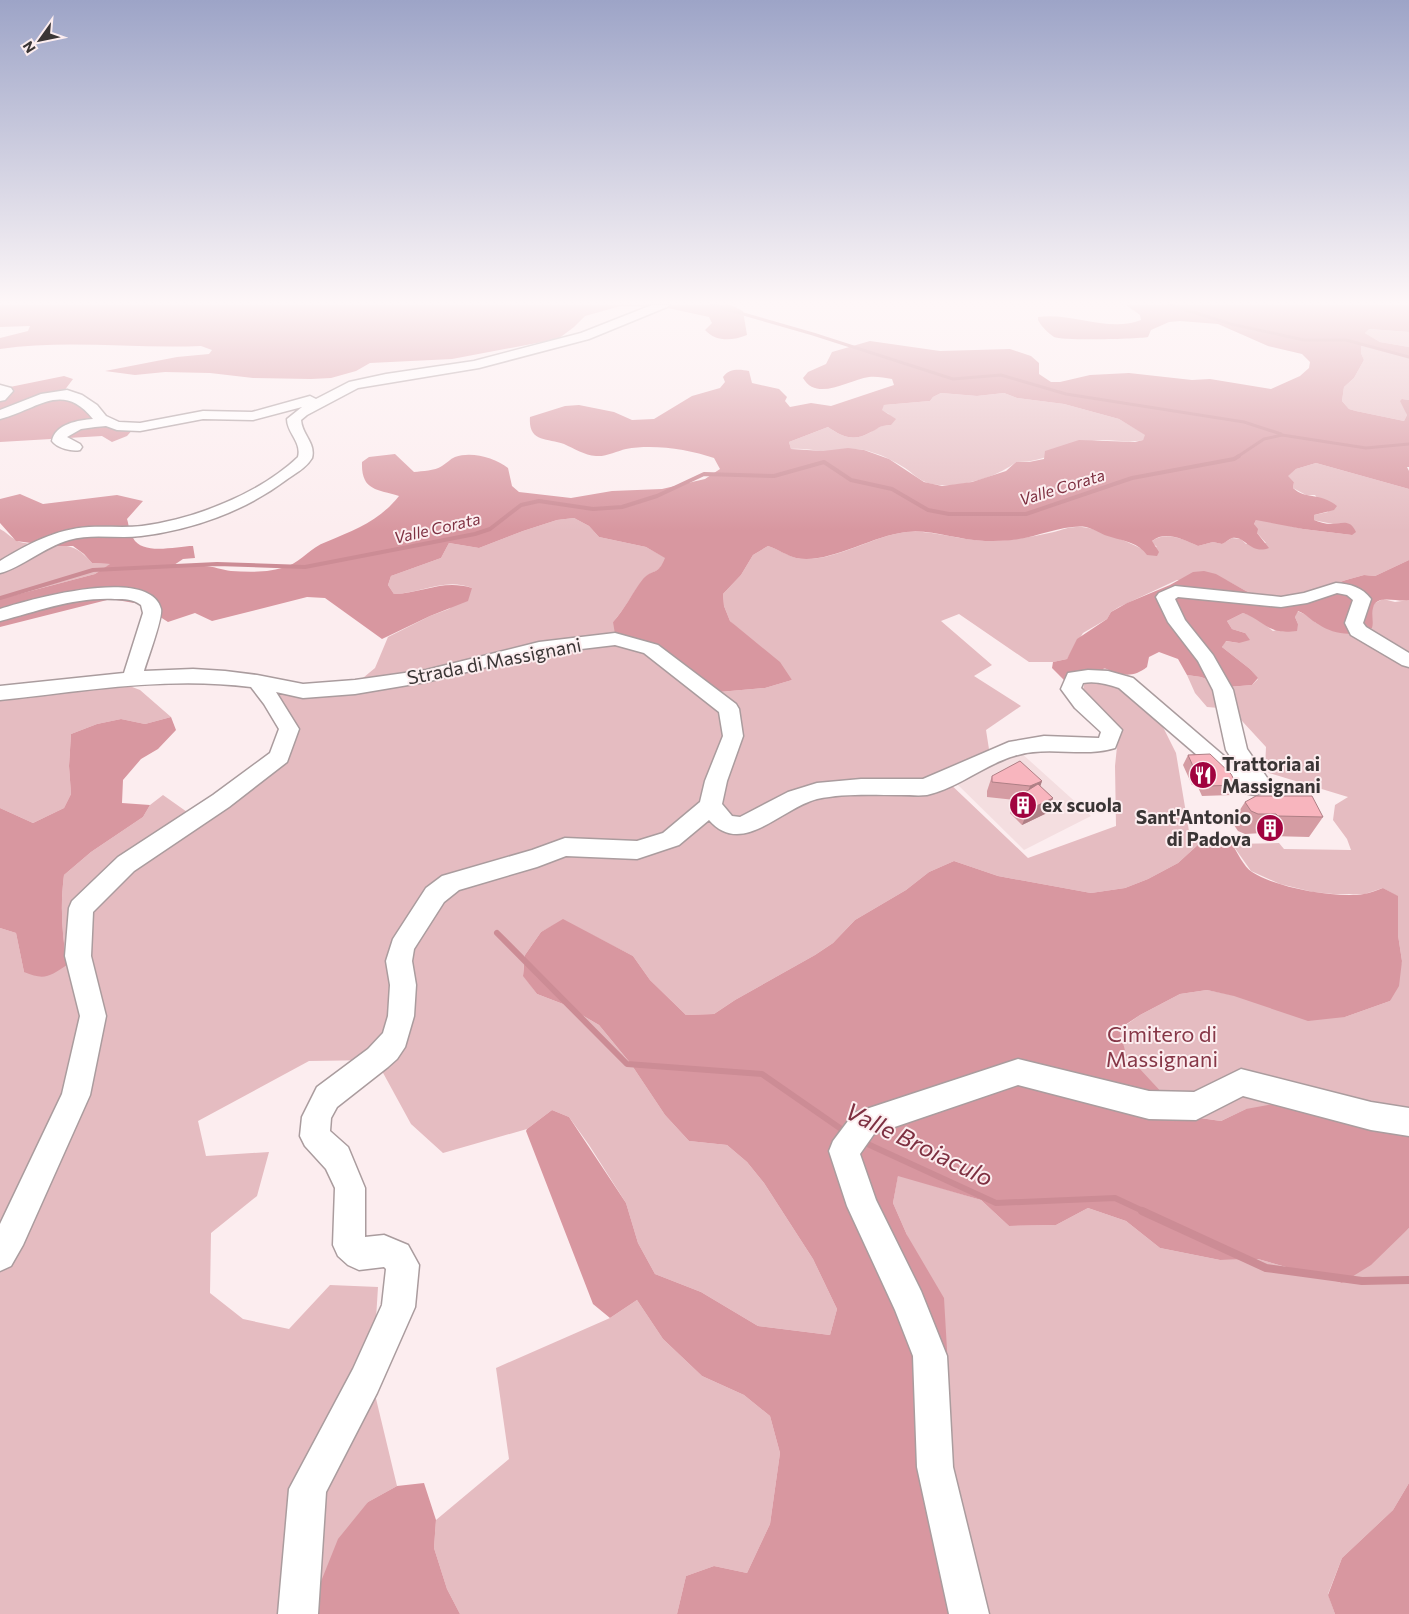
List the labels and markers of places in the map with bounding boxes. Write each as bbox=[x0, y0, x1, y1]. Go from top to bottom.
place label: Trattoria ai Massignani bbox=[1222, 752, 1321, 797]
restaurant icon: Trattoria ai Massignani bbox=[1188, 760, 1218, 790]
building icon: ex scuola bbox=[1008, 790, 1038, 820]
place label: ex scuola bbox=[1042, 793, 1122, 816]
place label: Sant'Antonio di Padova bbox=[1136, 805, 1251, 850]
building icon: Sant'Antonio di Padova bbox=[1255, 813, 1285, 843]

